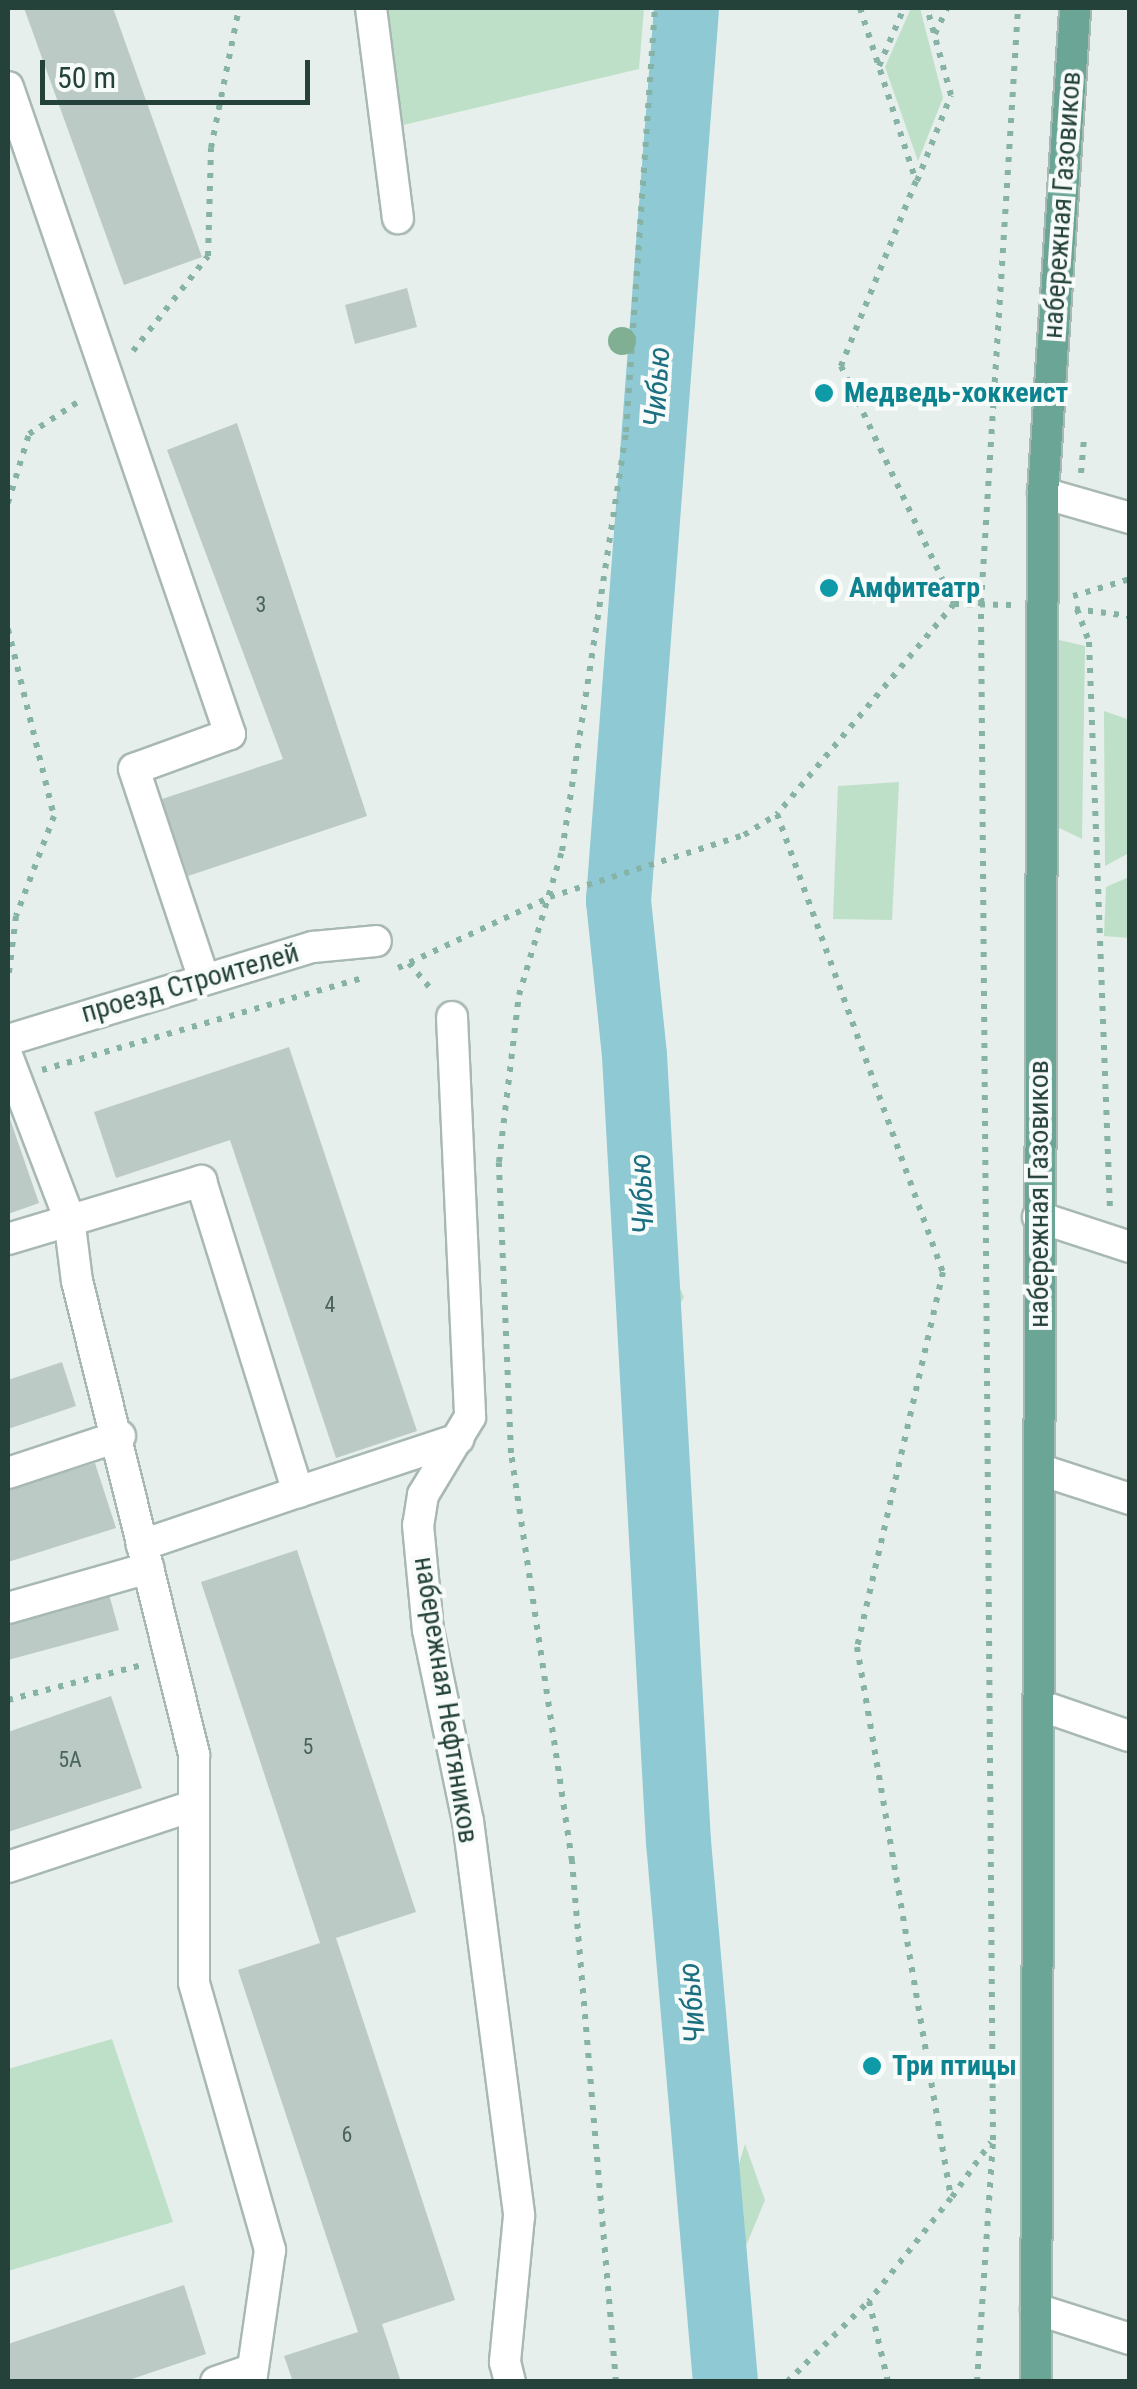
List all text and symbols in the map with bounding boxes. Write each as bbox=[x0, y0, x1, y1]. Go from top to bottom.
scale bar bbox=[45, 40, 315, 102]
text: 50 m bbox=[57, 60, 116, 95]
street label: набережная Газовиков bbox=[1036, 70, 1088, 340]
water label: Чибью bbox=[636, 346, 678, 428]
place label: Медведь-хоккеист bbox=[844, 376, 1068, 410]
marker: Медведь-хоккеист bbox=[813, 382, 835, 404]
place label: Амфитеатр bbox=[849, 571, 980, 605]
marker: Амфитеатр bbox=[818, 577, 840, 599]
house number: 3 bbox=[256, 592, 266, 618]
street label: проезд Строителей bbox=[77, 936, 303, 1030]
street label: набережная Газовиков bbox=[1022, 1060, 1056, 1328]
water label: Чибью bbox=[622, 1153, 662, 1235]
house number: 4 bbox=[325, 1292, 335, 1318]
street label: набережная Нефтяников bbox=[407, 1554, 485, 1846]
house number: 5 bbox=[303, 1734, 313, 1760]
house number: 5А bbox=[58, 1747, 82, 1773]
water label: Чибью bbox=[671, 1961, 713, 2045]
place label: Три птицы bbox=[892, 2049, 1017, 2083]
marker: Три птицы bbox=[861, 2055, 883, 2077]
house number: 6 bbox=[342, 2122, 352, 2148]

